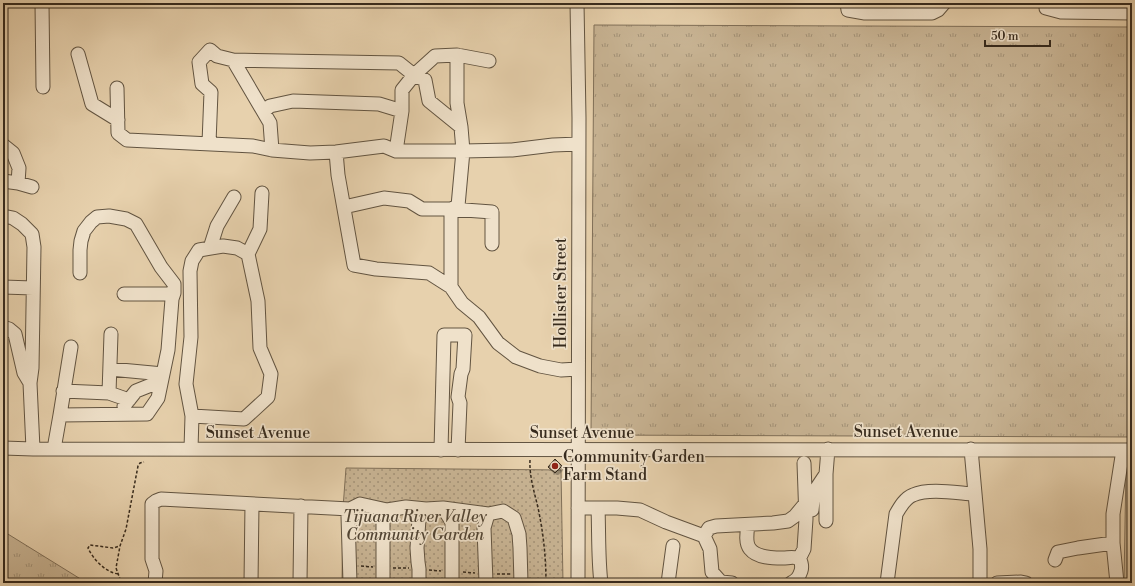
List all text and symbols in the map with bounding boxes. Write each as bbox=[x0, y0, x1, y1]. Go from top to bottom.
scale bar bbox=[985, 22, 1050, 48]
text: 50 m bbox=[991, 29, 1019, 44]
street label: Hollister Street bbox=[551, 237, 571, 348]
street label: Sunset Avenue bbox=[854, 422, 958, 442]
street label: Sunset Avenue bbox=[206, 423, 310, 443]
street label: Sunset Avenue bbox=[530, 423, 634, 443]
place label: Community Garden Farm Stand bbox=[563, 447, 705, 485]
marker: Community Garden Farm Stand bbox=[550, 461, 560, 471]
park label: Tijuana River Valley Community Garden bbox=[343, 507, 488, 545]

